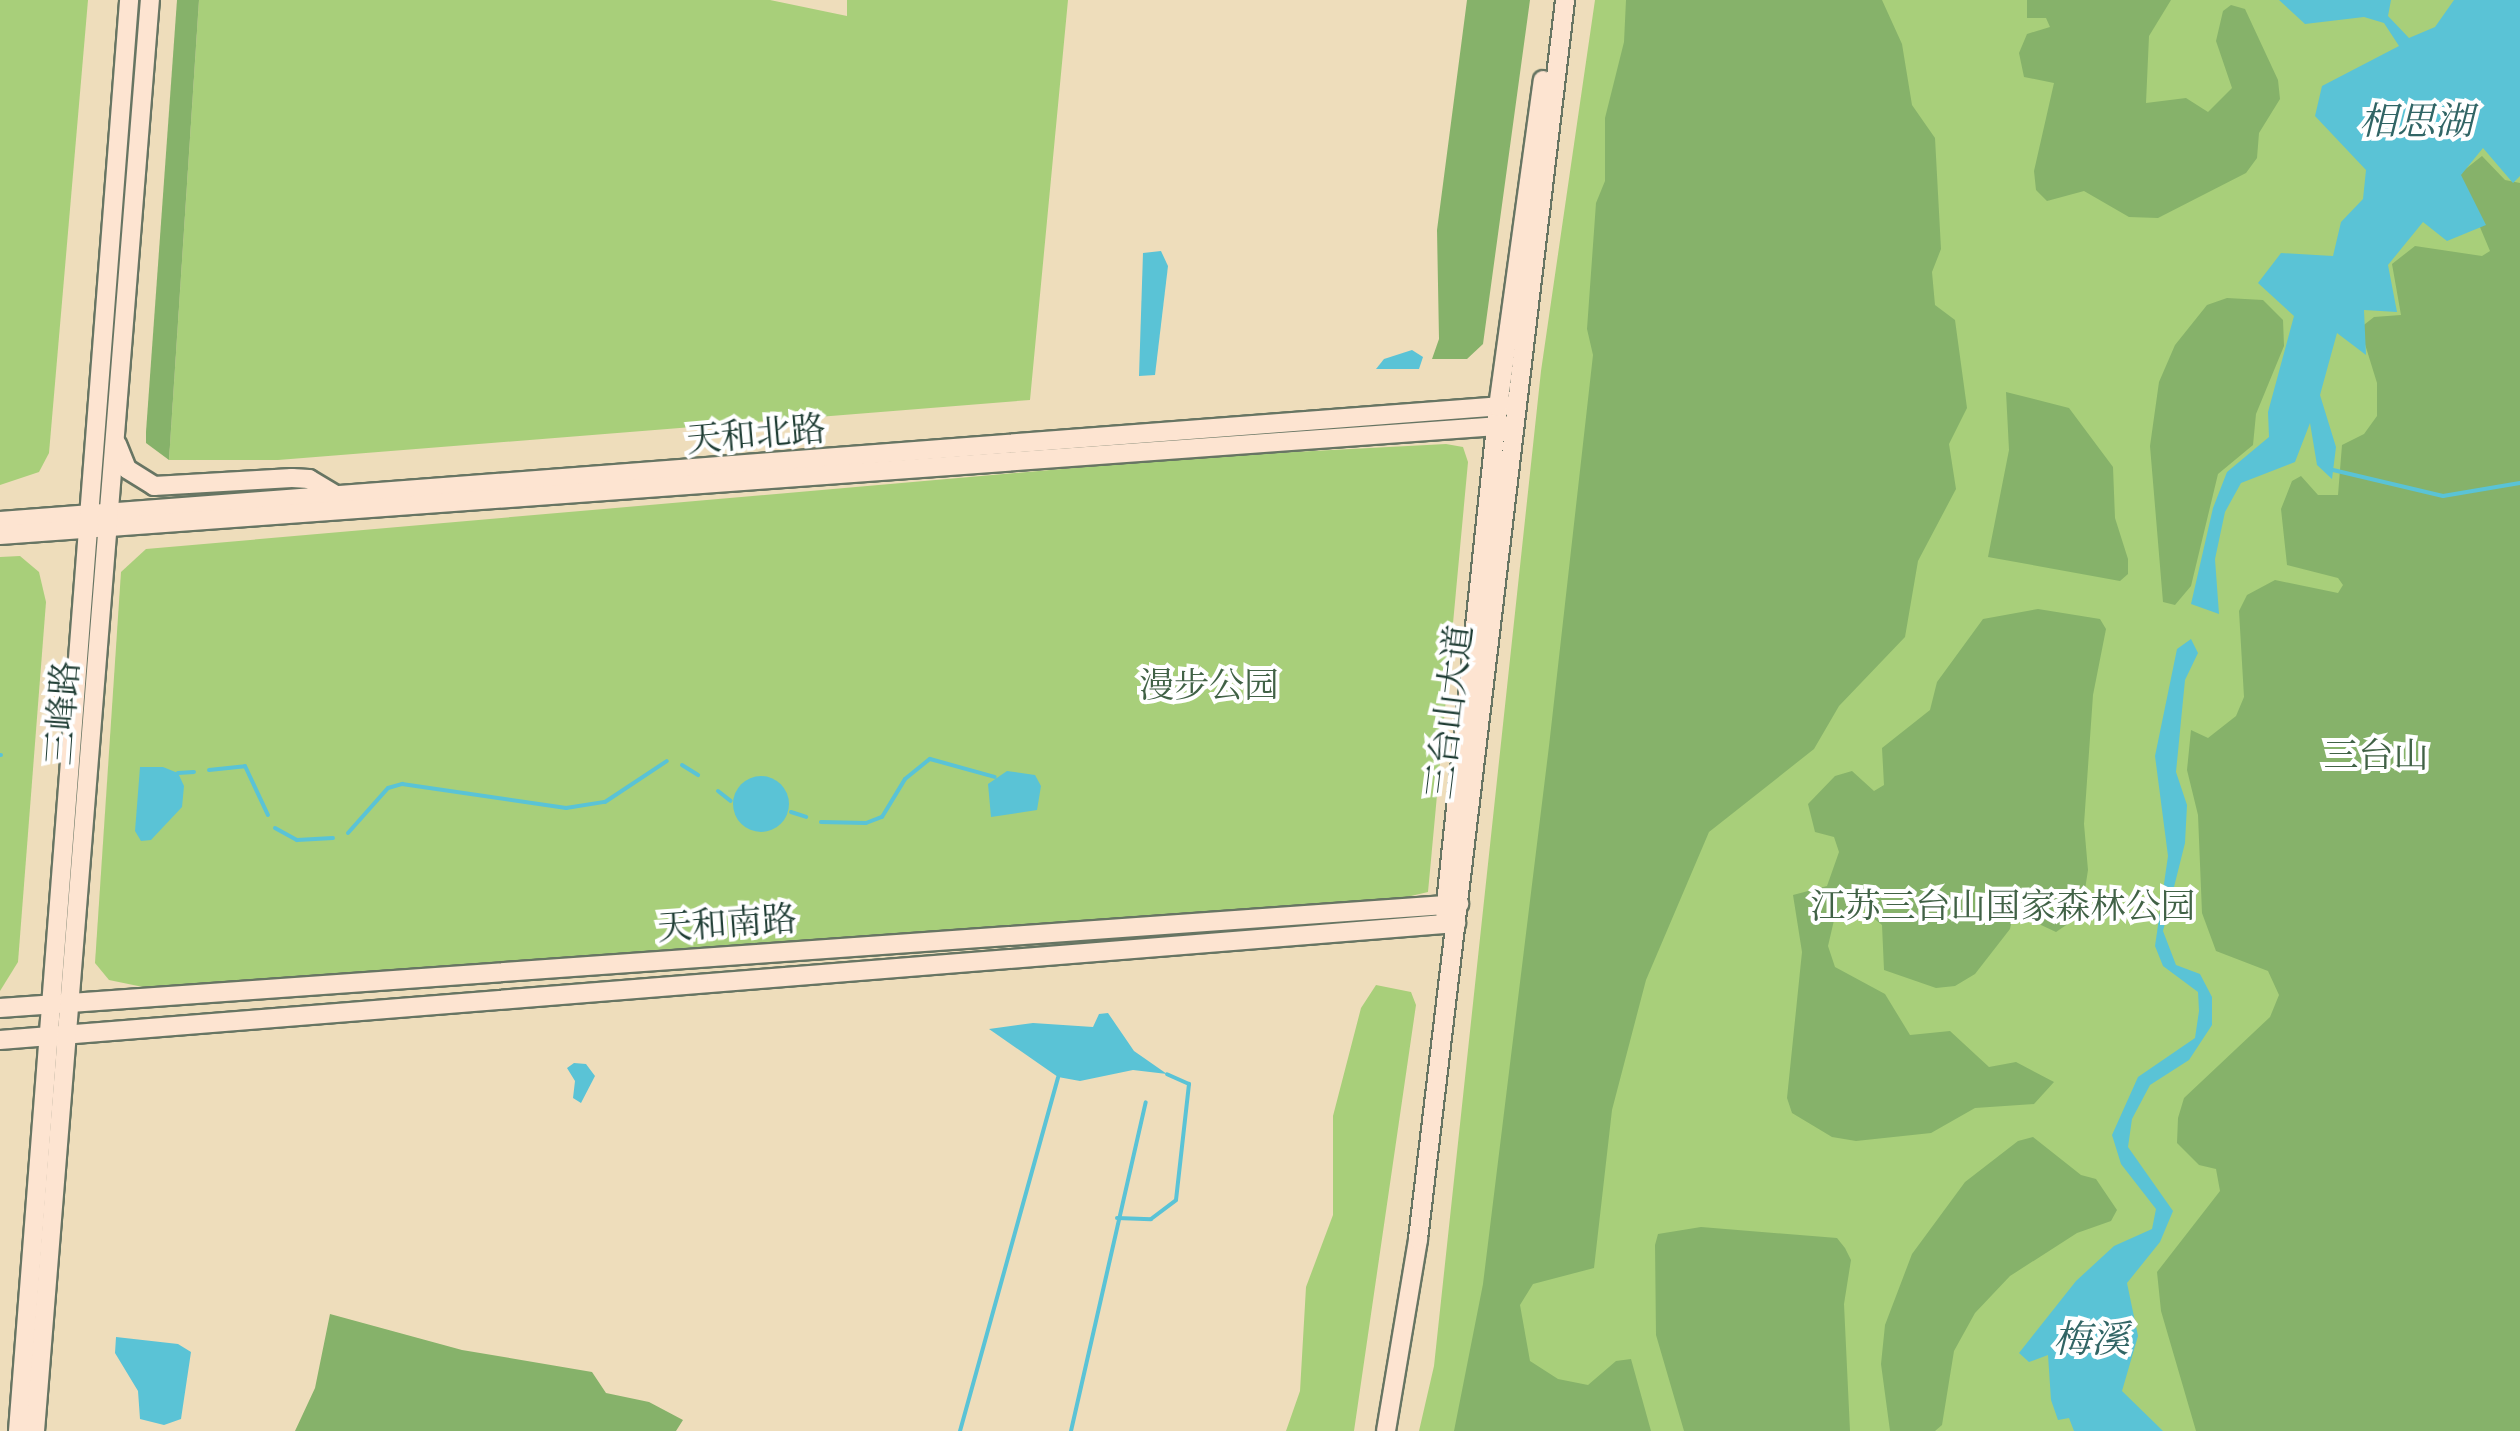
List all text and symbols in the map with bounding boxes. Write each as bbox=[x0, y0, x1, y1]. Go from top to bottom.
water label: 相思湖 bbox=[2359, 98, 2473, 144]
street label: 天和北路 bbox=[684, 407, 828, 461]
street label: 三台山大道 bbox=[1417, 623, 1481, 801]
street label: 三峰路 bbox=[37, 659, 87, 767]
park label: 漫步公园 bbox=[1139, 664, 1279, 706]
park label: 三台山 bbox=[2324, 734, 2428, 776]
park label: 江苏三台山国家森林公园 bbox=[1811, 885, 2195, 927]
street label: 天和南路 bbox=[656, 897, 798, 949]
water label: 梅溪 bbox=[2053, 1316, 2129, 1362]

